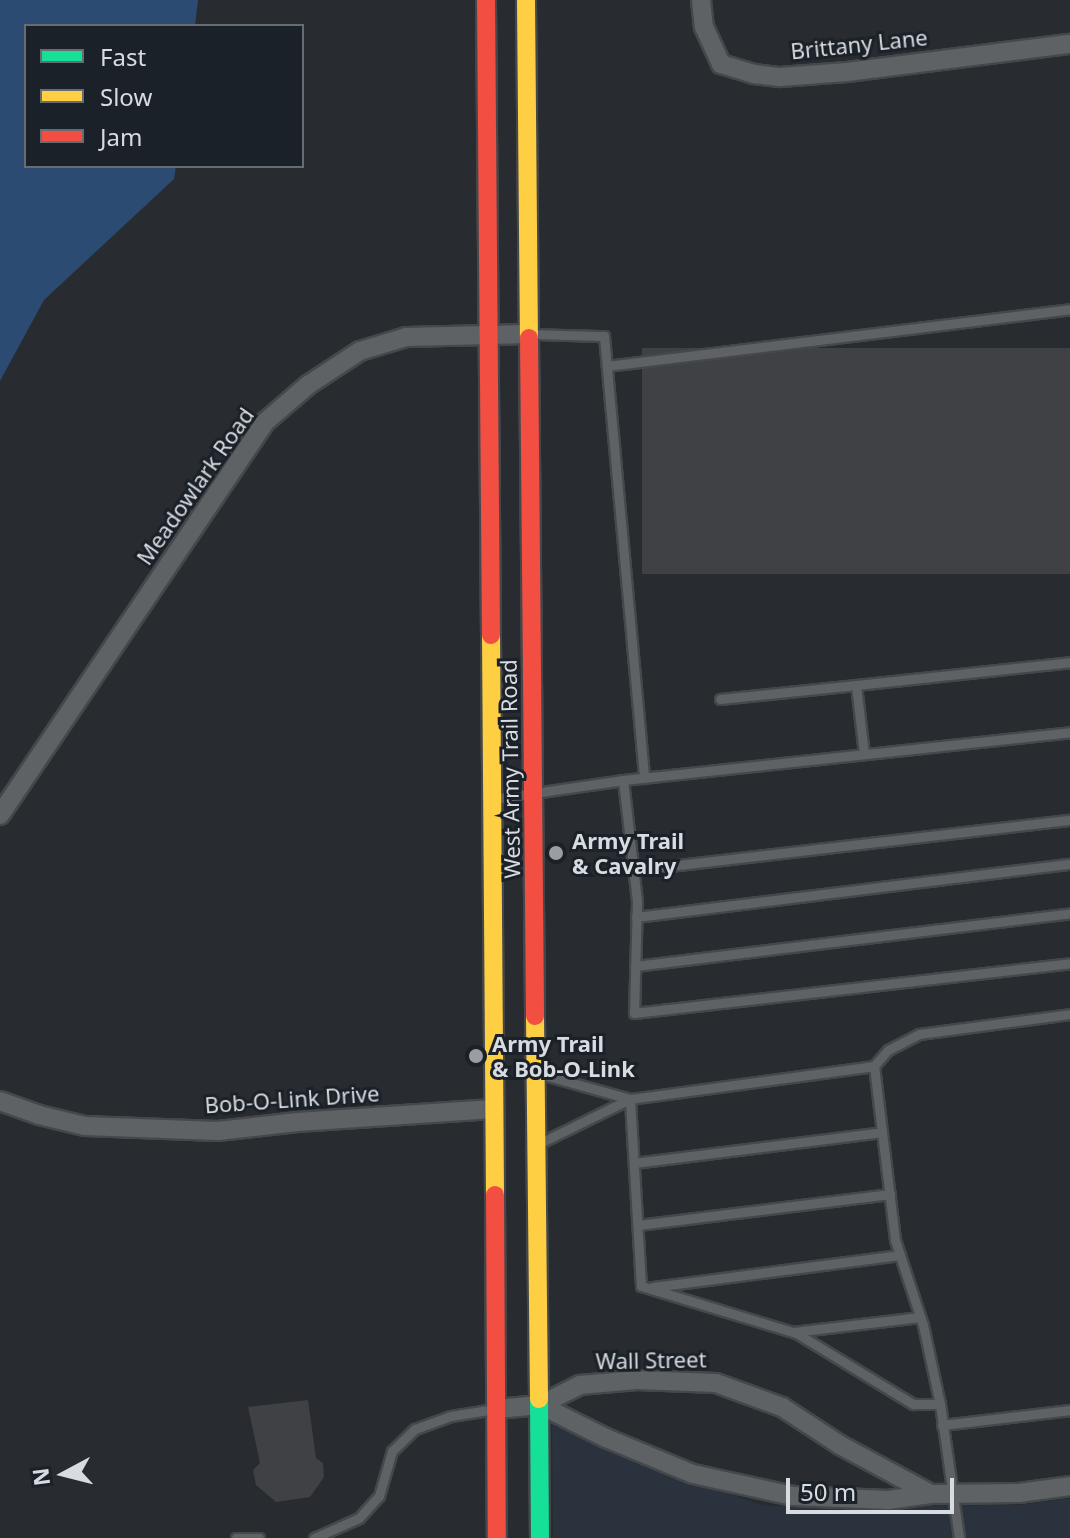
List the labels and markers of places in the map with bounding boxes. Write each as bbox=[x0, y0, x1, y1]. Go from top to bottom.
place label: Army Trail & Cavalry bbox=[572, 827, 684, 878]
marker: Army Trail & Cavalry bbox=[547, 844, 565, 862]
place label: Army Trail & Bob-O-Link bbox=[492, 1030, 635, 1082]
marker: Army Trail & Bob-O-Link bbox=[467, 1047, 485, 1065]

